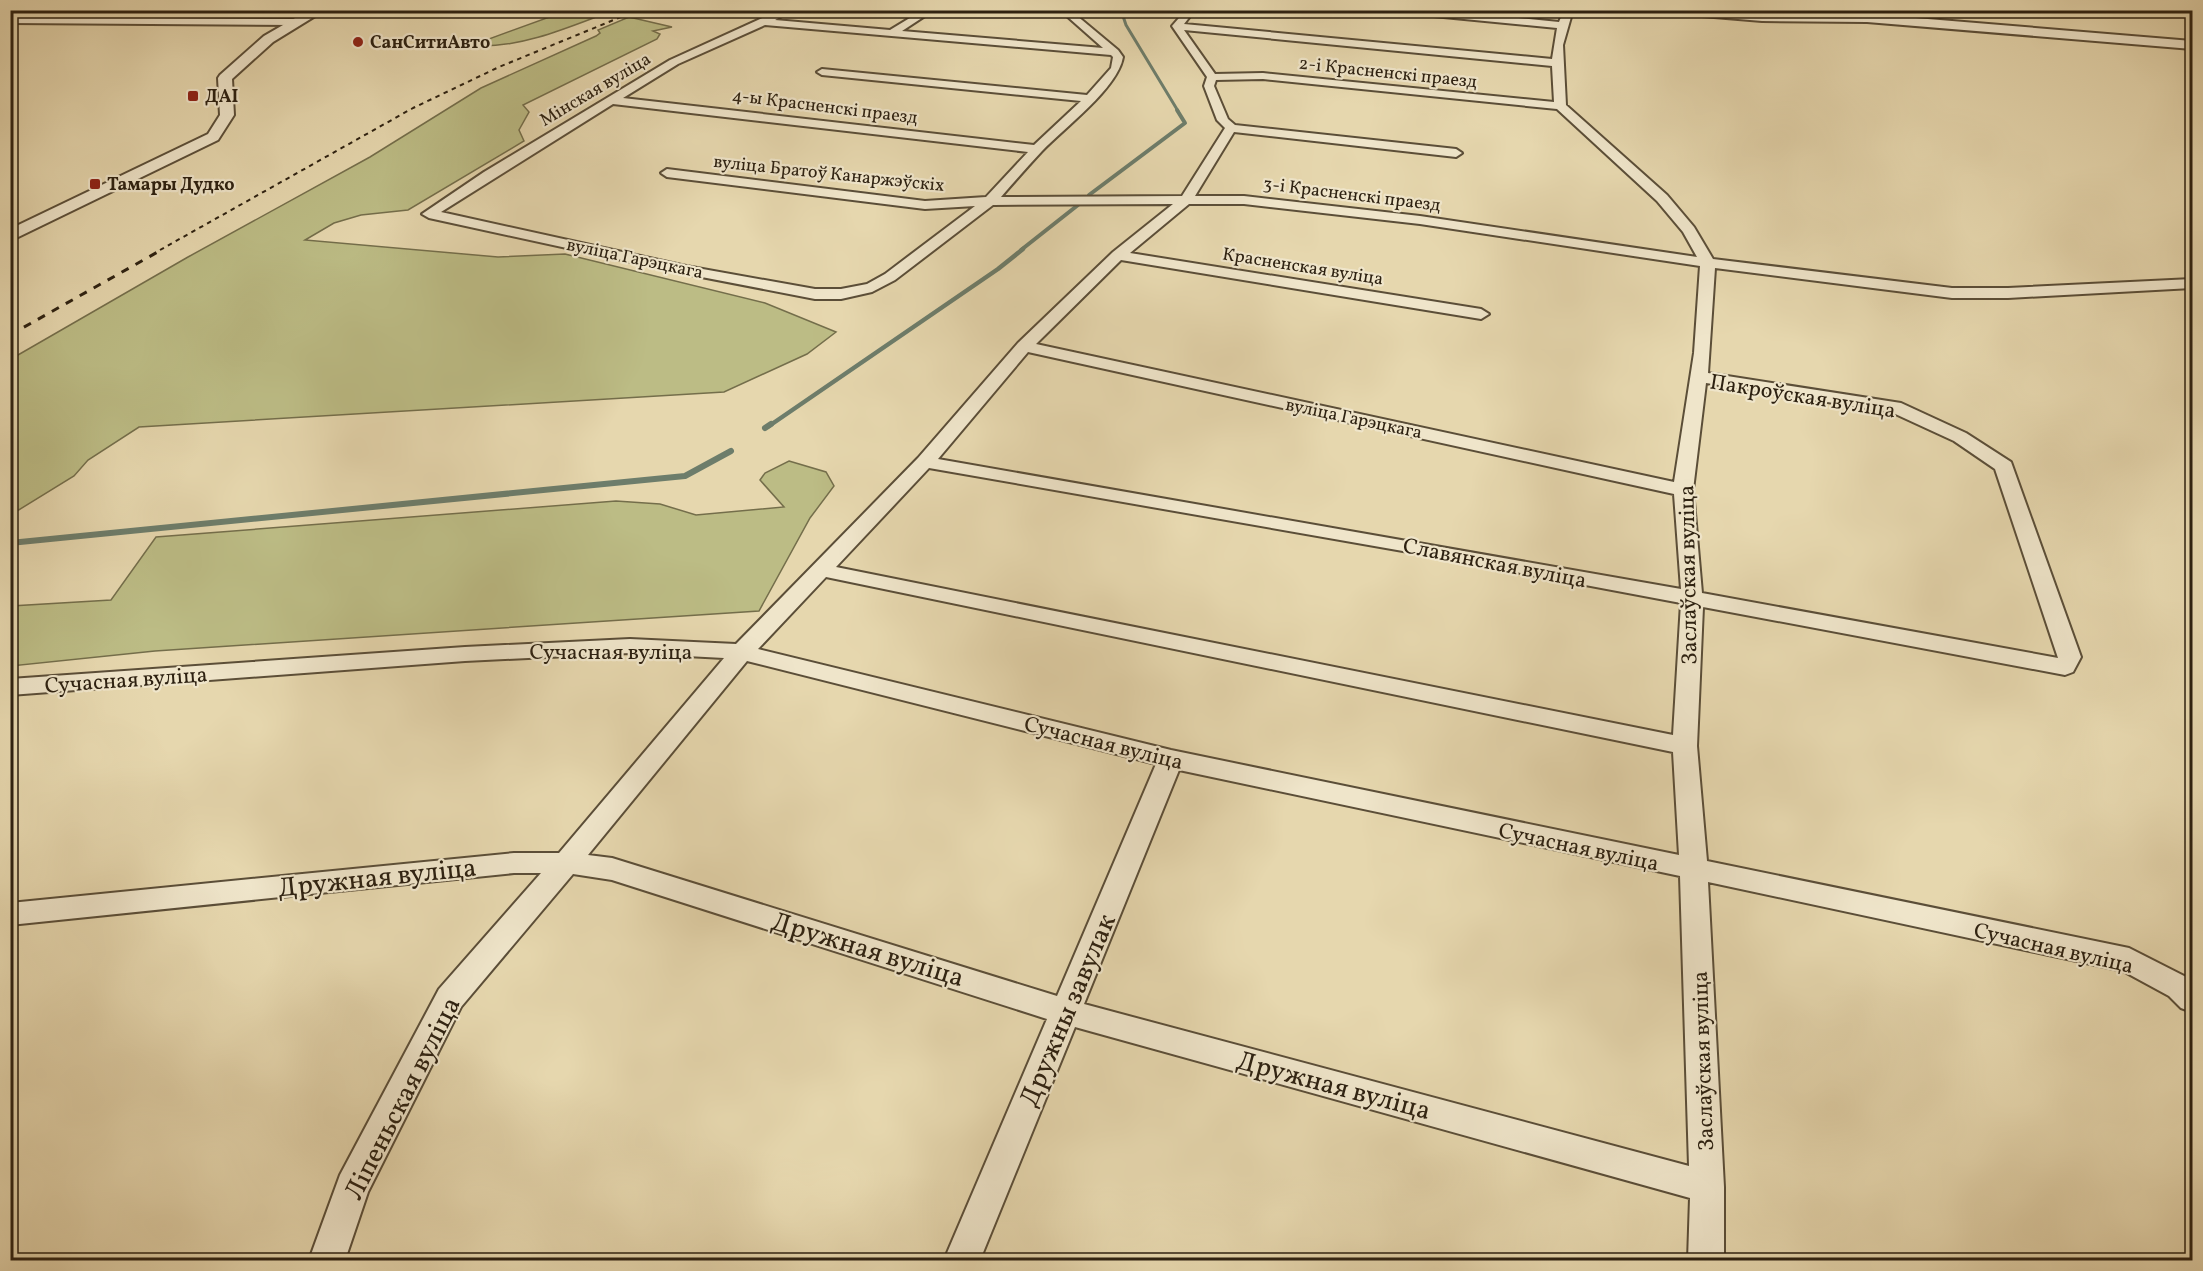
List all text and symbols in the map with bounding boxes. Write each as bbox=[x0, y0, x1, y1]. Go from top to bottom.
place label: СанСитиАвто bbox=[370, 31, 490, 56]
marker: СанСитиАвто bbox=[351, 35, 365, 49]
street label: Мінская вуліца bbox=[535, 47, 656, 133]
street label: 2-і Красненскі праезд bbox=[1297, 52, 1478, 95]
street label: 4-ы Красненскі праезд bbox=[731, 84, 919, 131]
place label: ДАІ bbox=[205, 85, 238, 110]
marker: ДАІ bbox=[186, 89, 200, 103]
street label: вуліца Братоў Канаржэўскіх bbox=[712, 150, 946, 199]
street label: 3-і Красненскі праезд bbox=[1262, 172, 1442, 219]
place label: Тамары Дудко bbox=[107, 173, 234, 198]
marker: Тамары Дудко bbox=[88, 177, 102, 191]
street label: вуліца Гарэцкага bbox=[564, 233, 705, 286]
street label: Красненская вуліца bbox=[1221, 242, 1385, 293]
street label: Пакроўская вуліца bbox=[1707, 367, 1898, 427]
street label: вуліца Гарэцкага bbox=[1283, 393, 1424, 446]
street label: Заслаўская вуліца bbox=[1672, 485, 1707, 665]
street label: Славянская вуліца bbox=[1400, 531, 1589, 597]
street label: Сучасная вуліца bbox=[529, 638, 693, 669]
street label: Сучасная вуліца bbox=[44, 660, 209, 703]
street label: Сучасная вуліца bbox=[1020, 710, 1186, 779]
street label: Сучасная вуліца bbox=[1495, 816, 1662, 881]
street label: Дружная вуліца bbox=[276, 850, 478, 908]
street label: Дружная вуліца bbox=[766, 904, 968, 998]
street label: Дружны завулак bbox=[1011, 909, 1127, 1113]
street label: Сучасная вуліца bbox=[1970, 916, 2136, 983]
street label: Заслаўская вуліца bbox=[1686, 970, 1723, 1151]
street label: Ліпеньская вуліца bbox=[336, 991, 471, 1207]
street label: Дружная вуліца bbox=[1232, 1043, 1435, 1131]

